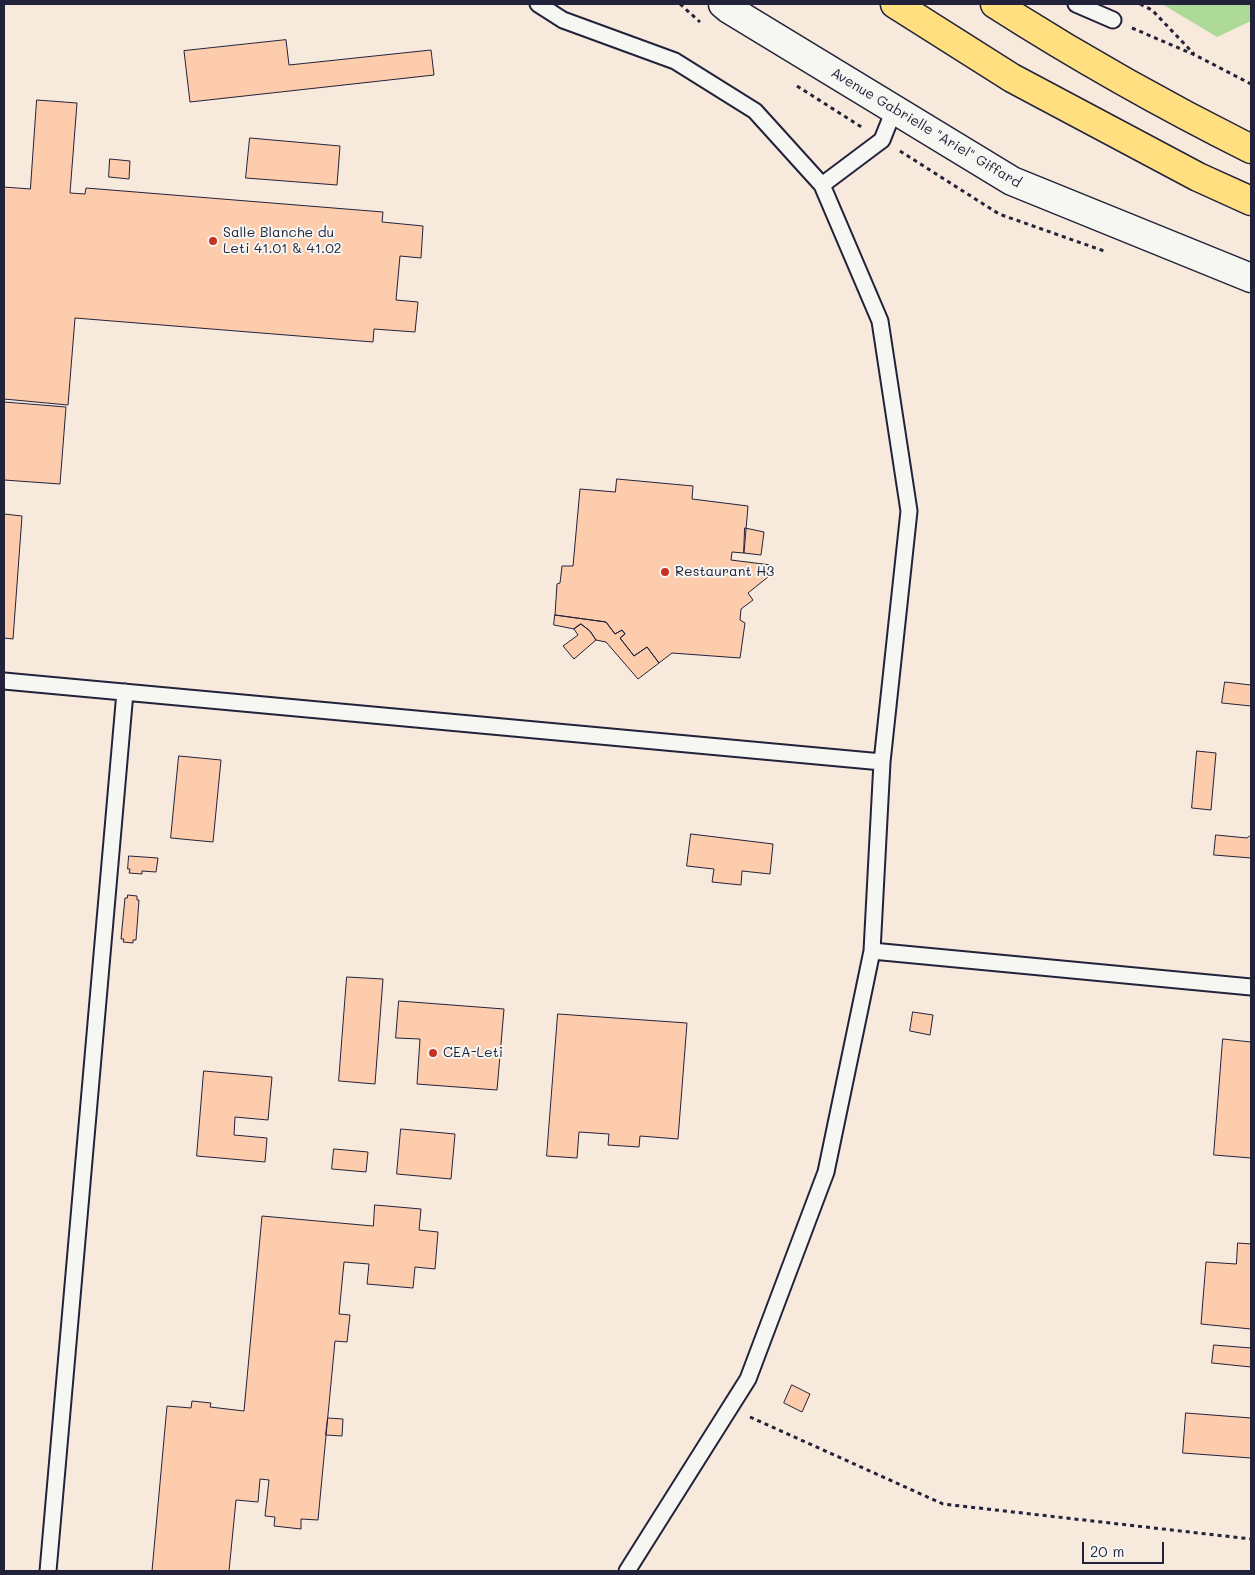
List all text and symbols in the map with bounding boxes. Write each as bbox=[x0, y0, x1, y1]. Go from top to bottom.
street label: Avenue Gabrielle "Ariel" Giffard bbox=[828, 64, 1024, 192]
place label: Salle Blanche du Leti 41.01 & 41.02 bbox=[223, 225, 342, 258]
marker: Salle Blanche du Leti 41.01 & 41.02 bbox=[207, 235, 219, 247]
place label: Restaurant H3 bbox=[675, 564, 774, 580]
marker: Restaurant H3 bbox=[659, 566, 671, 578]
place label: CEA-Leti bbox=[443, 1045, 503, 1061]
marker: CEA-Leti bbox=[427, 1047, 439, 1059]
scale bar bbox=[1085, 1532, 1168, 1564]
text: 20 m bbox=[1090, 1541, 1124, 1561]

